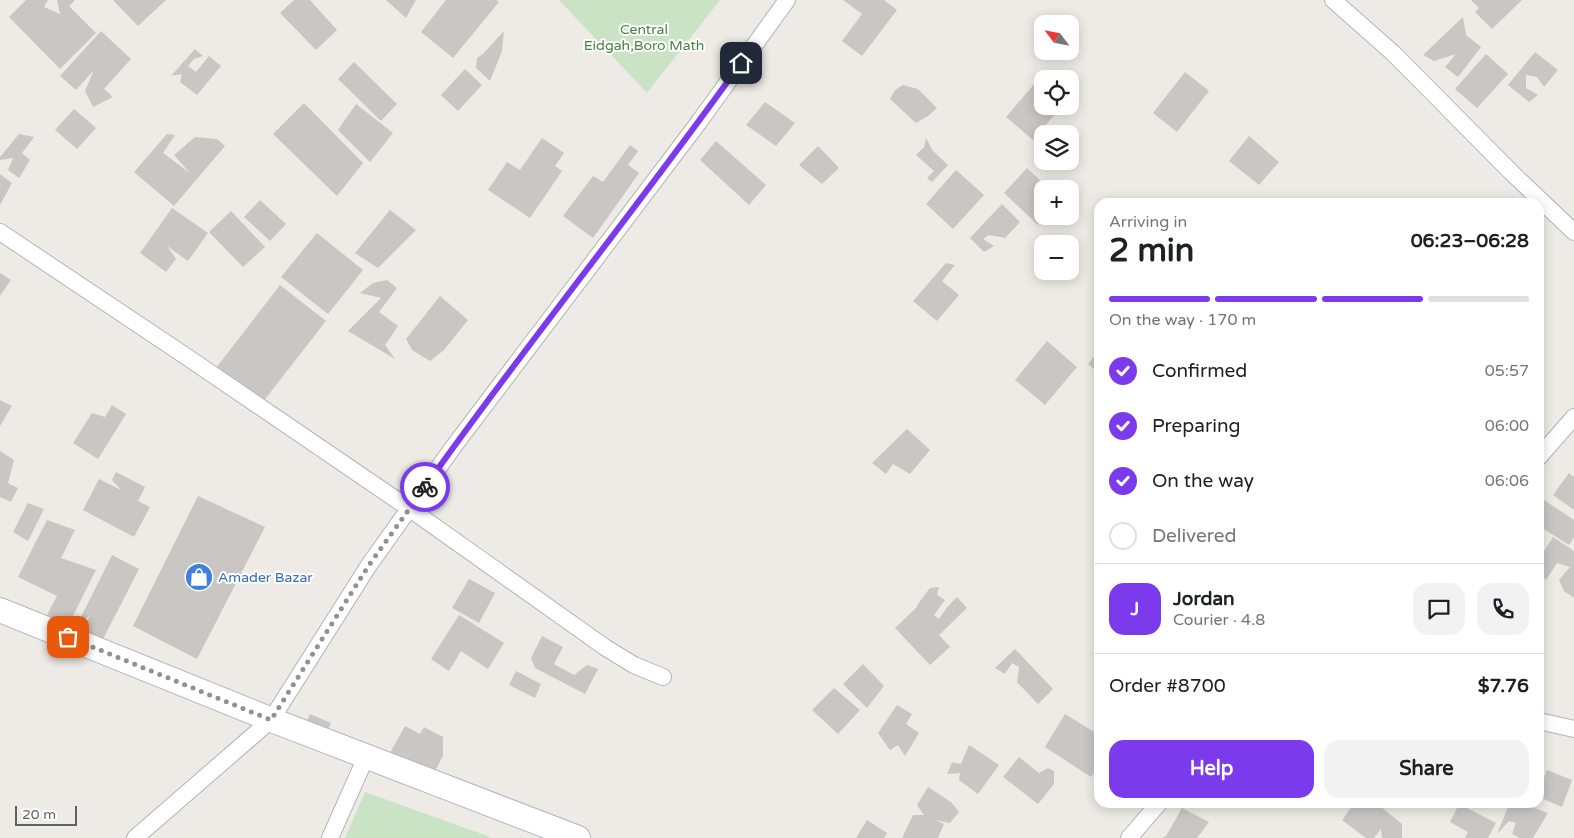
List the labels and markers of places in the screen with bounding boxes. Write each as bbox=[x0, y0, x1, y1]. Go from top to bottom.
pin bbox=[720, 42, 762, 84]
shop icon: Amader Bazar bbox=[184, 562, 214, 592]
place label: Amader Bazar bbox=[218, 569, 313, 586]
pin bbox=[47, 616, 89, 658]

